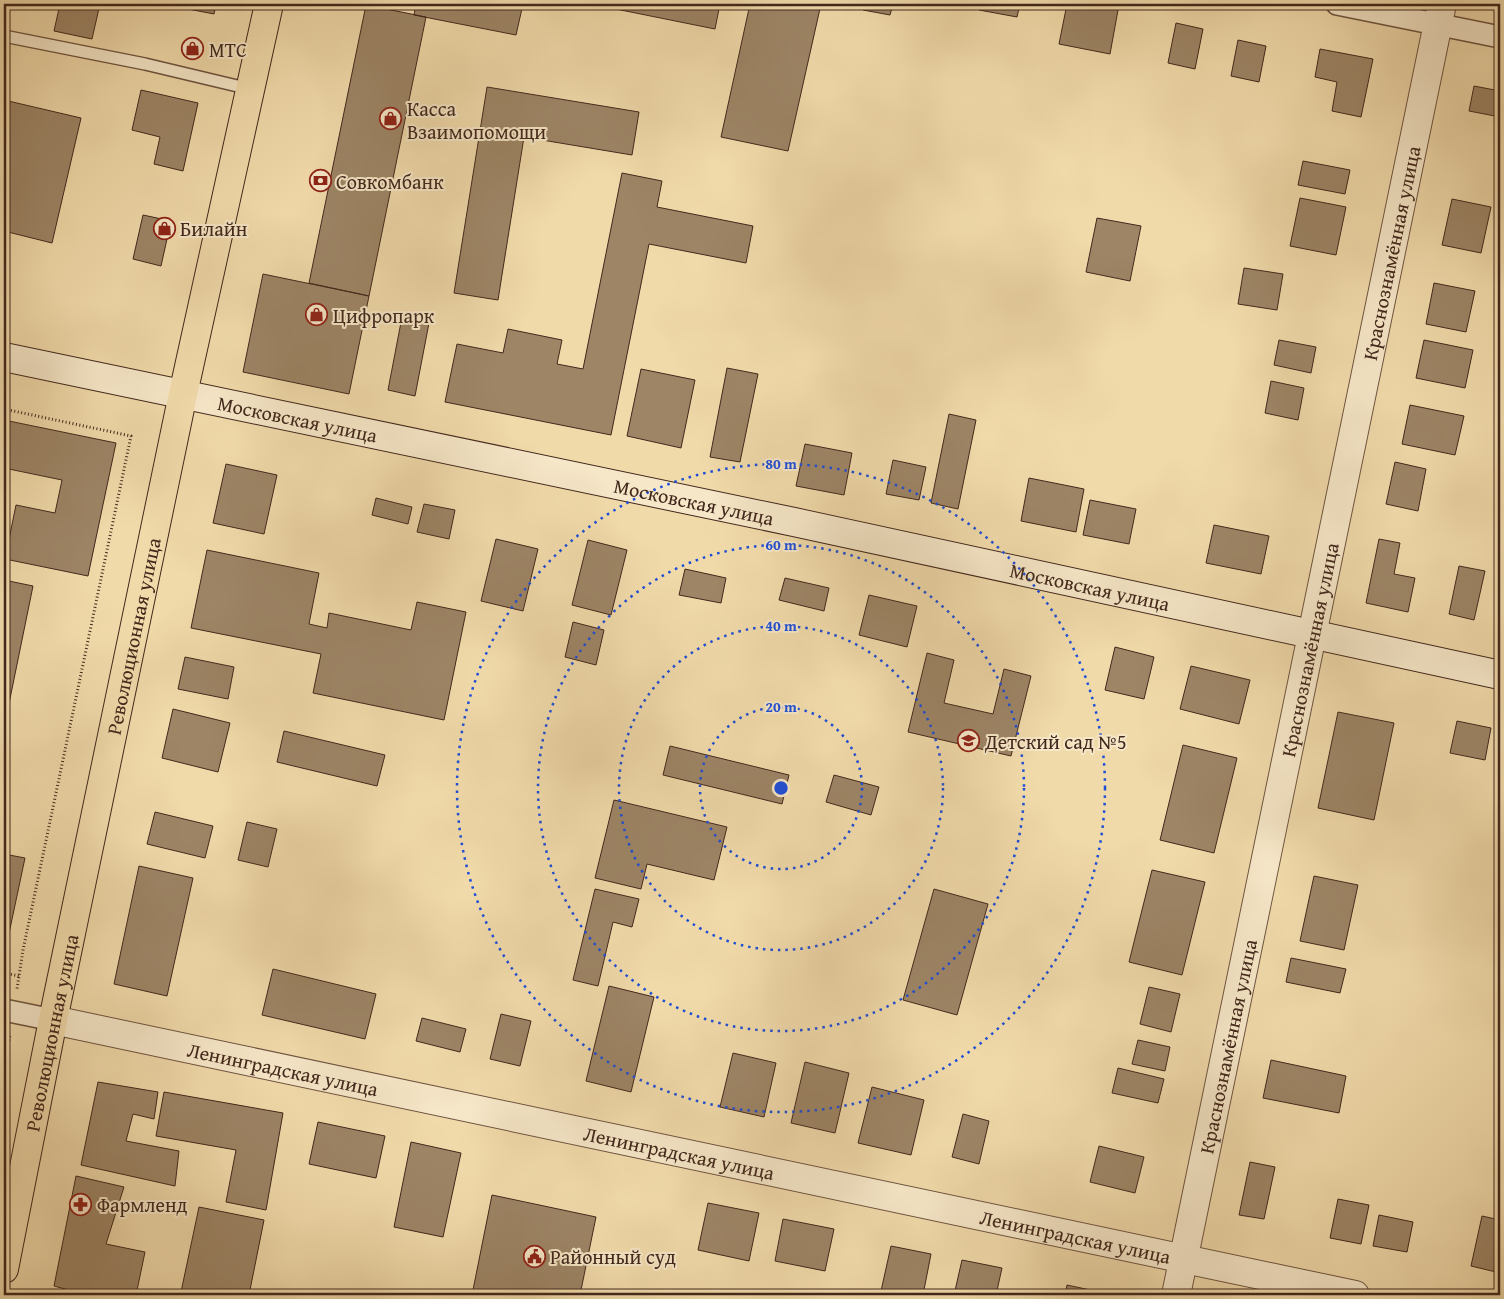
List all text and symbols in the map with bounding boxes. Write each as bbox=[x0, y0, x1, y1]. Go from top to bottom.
place label: МТС bbox=[209, 35, 247, 64]
shop icon: МТС bbox=[181, 37, 205, 61]
place label: Касса Взаимопомощи bbox=[407, 94, 546, 146]
shop icon: Касса Взаимопомощи bbox=[379, 107, 403, 131]
street label: Краснознамённая улица bbox=[1355, 143, 1427, 363]
place label: Совкомбанк bbox=[336, 167, 444, 196]
bank icon: Совкомбанк bbox=[308, 169, 332, 193]
place label: Билайн bbox=[180, 214, 248, 243]
shop icon: Билайн bbox=[152, 216, 176, 240]
place label: Цифропарк bbox=[333, 301, 435, 330]
shop icon: Цифропарк bbox=[305, 303, 329, 327]
street label: Московская улица bbox=[215, 388, 381, 449]
text: 80 m bbox=[765, 453, 797, 474]
street label: Московская улица bbox=[612, 470, 777, 532]
street label: Революционная улица bbox=[98, 534, 167, 737]
text: 60 m bbox=[765, 534, 797, 555]
street label: Краснознамённая улица bbox=[1273, 539, 1345, 759]
street label: Московская улица bbox=[1008, 555, 1173, 618]
text: 40 m bbox=[765, 615, 797, 636]
text: 20 m bbox=[765, 696, 797, 717]
place label: Детский сад №5 bbox=[984, 727, 1127, 756]
school or university icon: Детский сад №5 bbox=[957, 729, 981, 753]
centre of rings bbox=[772, 779, 790, 797]
street label: Революционная улица bbox=[17, 931, 85, 1134]
street label: Краснознамённая улица bbox=[1191, 936, 1264, 1156]
street label: Ленинградская улица bbox=[185, 1034, 381, 1103]
street label: Ленинградская улица bbox=[581, 1118, 778, 1187]
place label: Фармленд bbox=[97, 1190, 188, 1219]
pharmacy icon: Фармленд bbox=[69, 1192, 93, 1216]
street label: Ленинградская улица bbox=[977, 1202, 1174, 1270]
place label: Районный суд bbox=[550, 1242, 676, 1271]
public building icon: Районный суд bbox=[522, 1244, 546, 1268]

